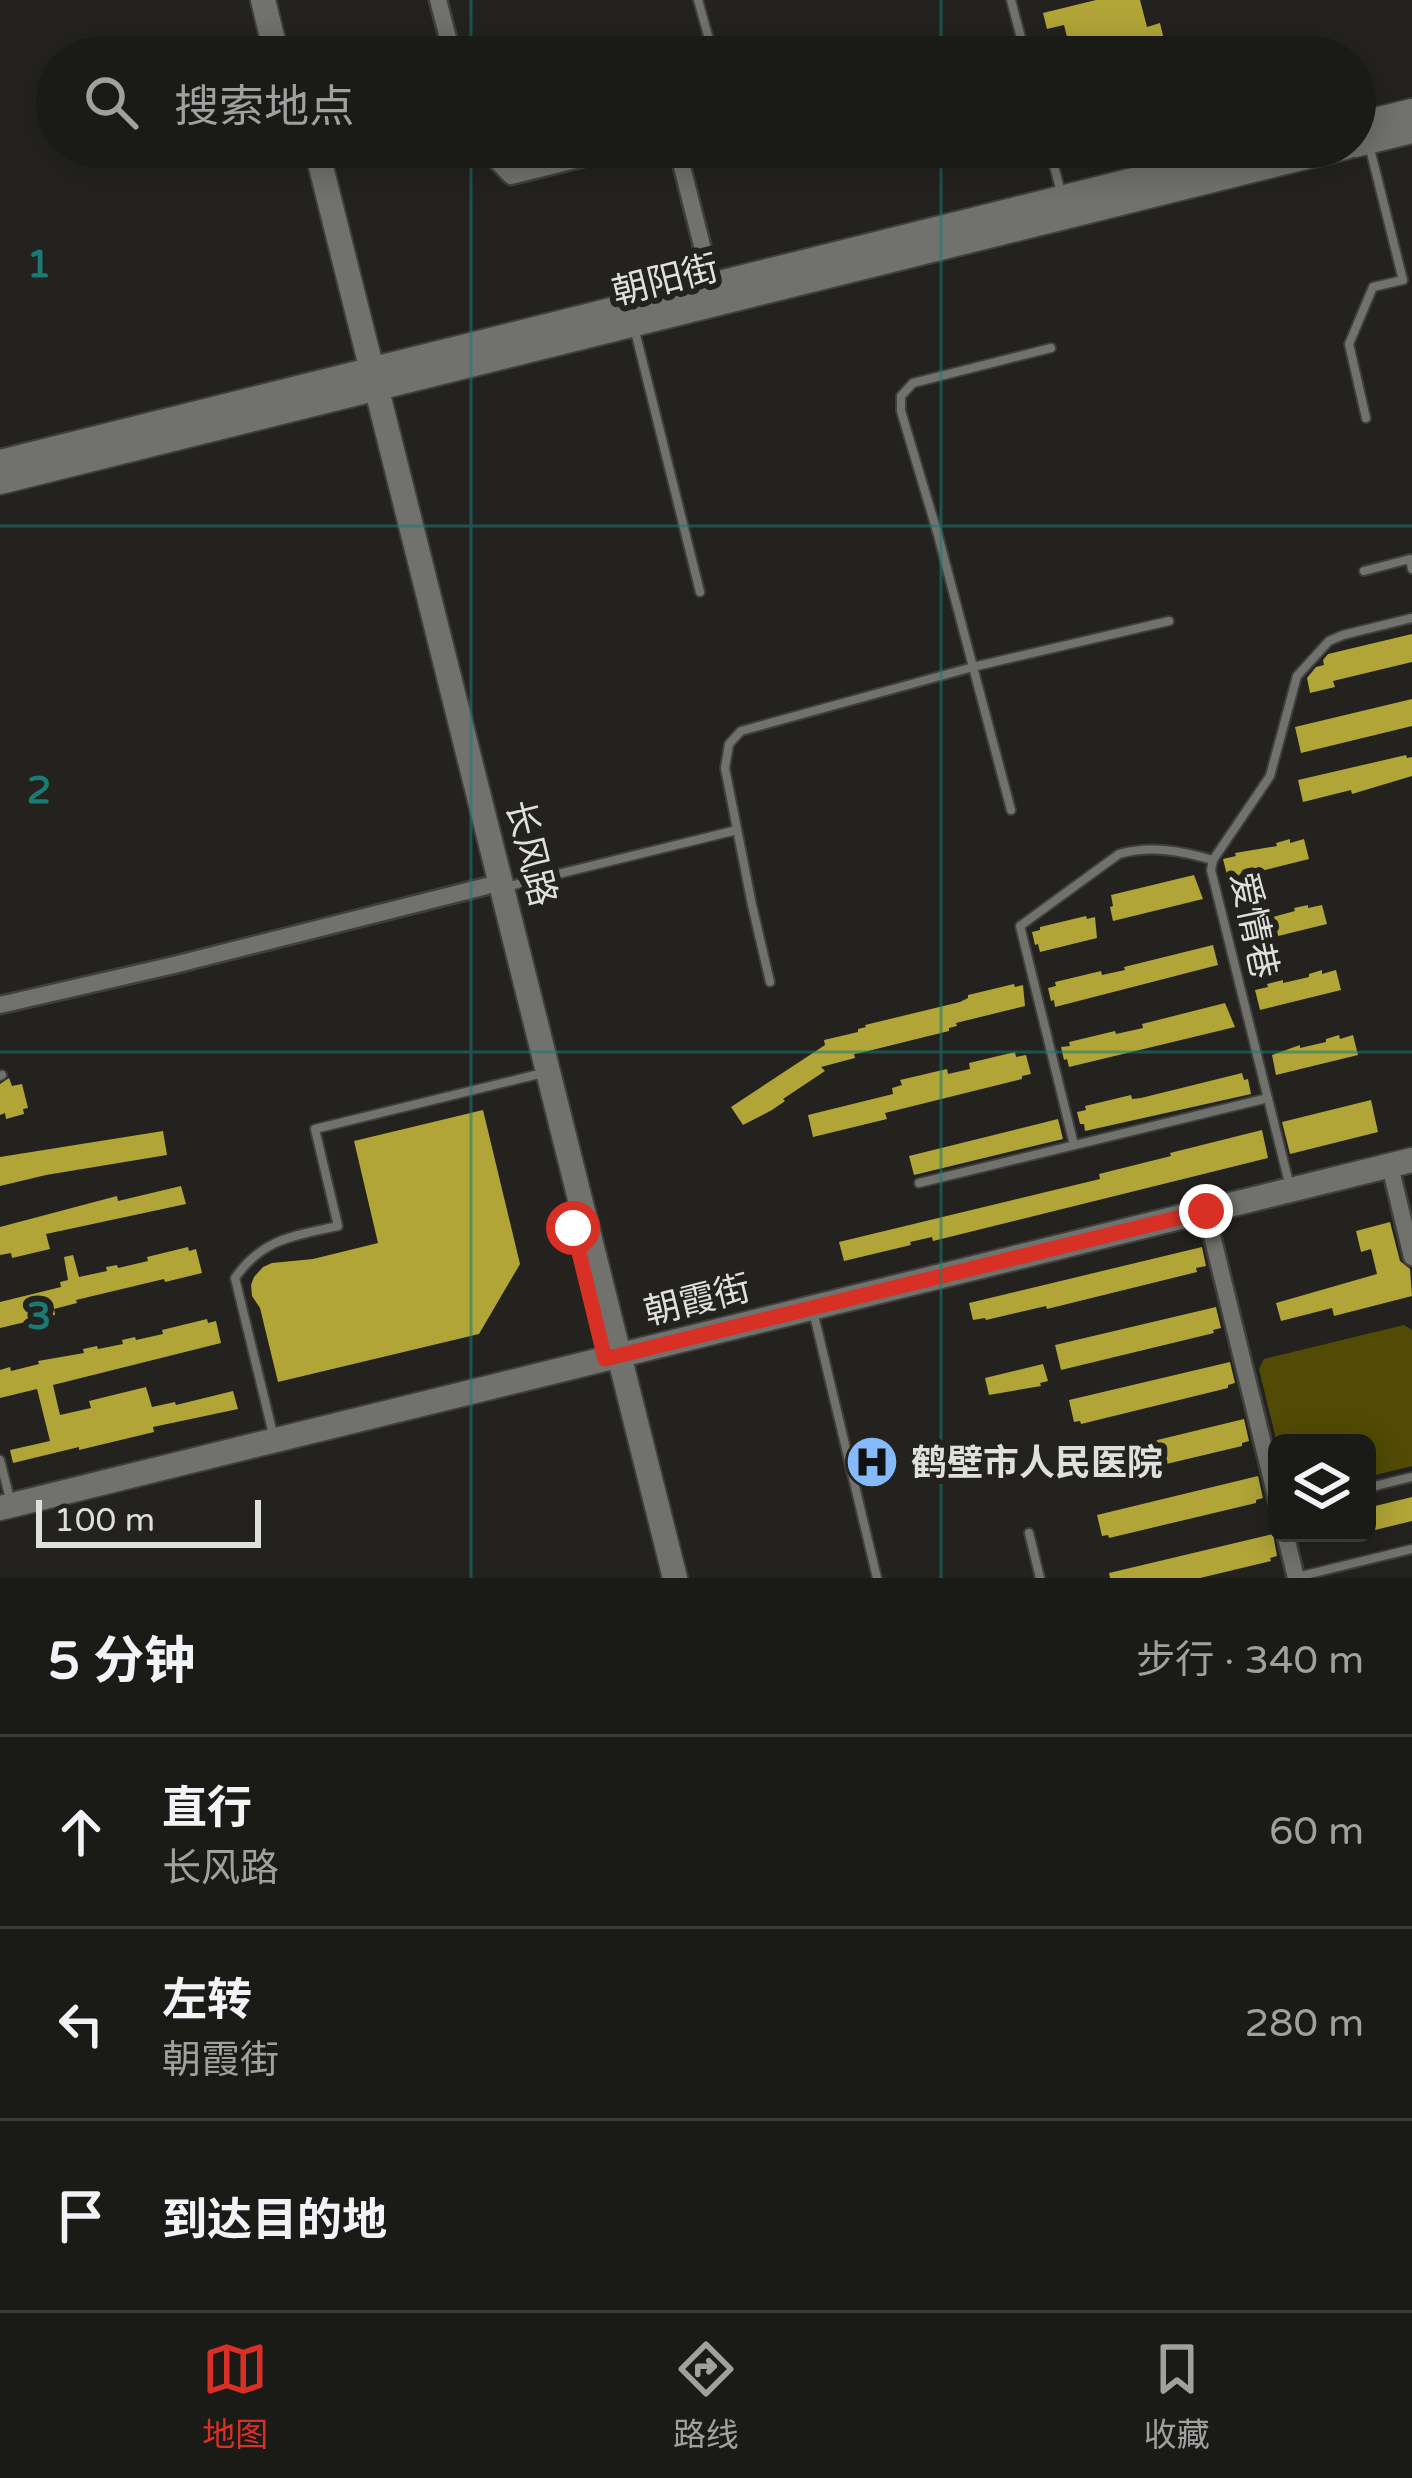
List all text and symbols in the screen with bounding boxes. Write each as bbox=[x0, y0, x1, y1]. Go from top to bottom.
search box bbox=[36, 36, 1376, 168]
icon: search bbox=[78, 69, 144, 135]
text: 搜索地点 bbox=[174, 81, 354, 135]
text: 1 bbox=[27, 241, 51, 288]
street label: 朝阳街 bbox=[608, 247, 723, 314]
text: 2 bbox=[27, 767, 51, 814]
street label: 长风路 bbox=[497, 796, 564, 911]
street label: 爱情巷 bbox=[1221, 868, 1286, 983]
route end bbox=[1179, 1184, 1233, 1238]
route start bbox=[546, 1201, 600, 1255]
street label: 朝霞街 bbox=[640, 1267, 755, 1334]
text: 3 bbox=[27, 1293, 51, 1340]
hospital icon: 鹤壁市人民医院 bbox=[844, 1434, 900, 1490]
map controls bbox=[1268, 1434, 1376, 1542]
button: layers bbox=[1268, 1434, 1376, 1542]
place label: 鹤壁市人民医院 bbox=[911, 1442, 1163, 1485]
scale bar bbox=[36, 1494, 261, 1547]
text: 100 m bbox=[54, 1501, 155, 1540]
text: 5 分钟 bbox=[48, 1631, 195, 1693]
text: 步行 · 340 m bbox=[1136, 1637, 1364, 1684]
text: 直行 bbox=[162, 1782, 252, 1836]
icon: ahead bbox=[48, 1799, 114, 1865]
text: 60 m bbox=[1269, 1808, 1364, 1855]
text: 长风路 bbox=[162, 1845, 279, 1892]
text: 左转 bbox=[162, 1974, 252, 2028]
icon: left bbox=[48, 1991, 114, 2057]
text: 280 m bbox=[1245, 2000, 1364, 2047]
text: 朝霞街 bbox=[162, 2037, 279, 2084]
icon: arrive bbox=[48, 2183, 114, 2249]
text: 到达目的地 bbox=[162, 2194, 387, 2248]
tab: 地图 bbox=[202, 2336, 268, 2456]
tab: 路线 bbox=[673, 2336, 739, 2456]
tab: 收藏 bbox=[1144, 2336, 1210, 2456]

